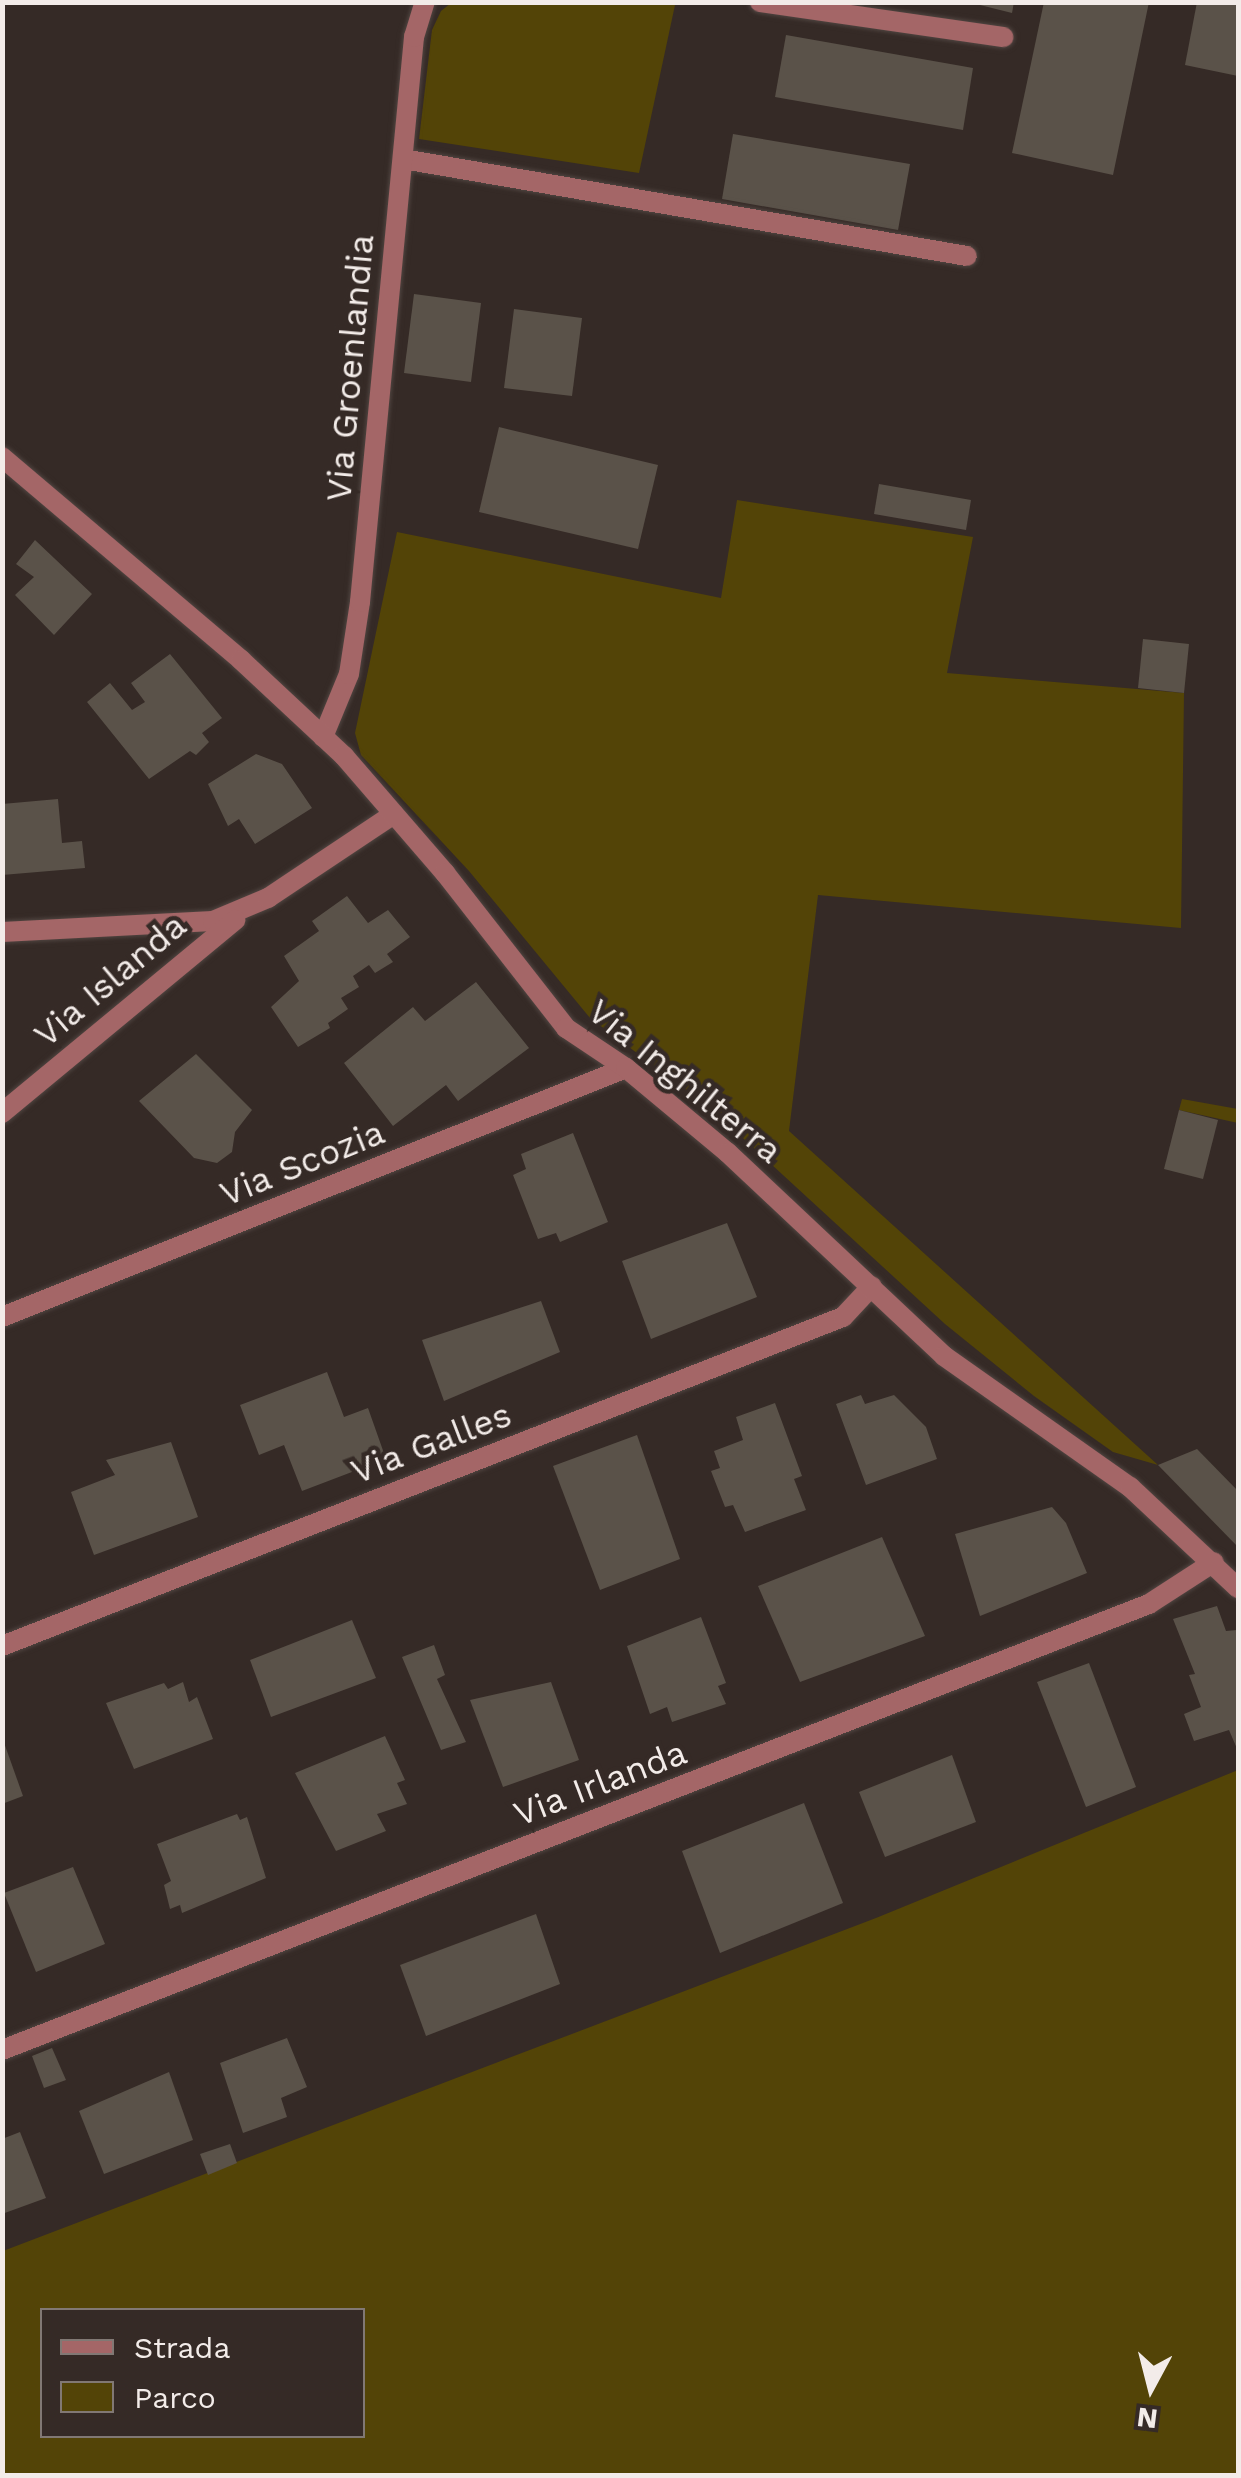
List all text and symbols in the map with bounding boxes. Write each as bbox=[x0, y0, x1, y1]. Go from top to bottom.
street label: Via Groenlandia bbox=[317, 232, 383, 504]
street label: Via Islanda bbox=[25, 904, 195, 1056]
street label: Via Inghilterra bbox=[579, 990, 791, 1172]
street label: Via Scozia bbox=[213, 1111, 391, 1215]
street label: Via Galles bbox=[345, 1393, 517, 1493]
street label: Via Irlanda bbox=[507, 1731, 693, 1835]
legend bbox=[40, 2308, 365, 2438]
text: Strada bbox=[134, 2330, 230, 2365]
north arrow bbox=[1101, 2338, 1201, 2438]
text: Parco bbox=[134, 2380, 216, 2415]
text: N bbox=[1135, 2401, 1160, 2436]

